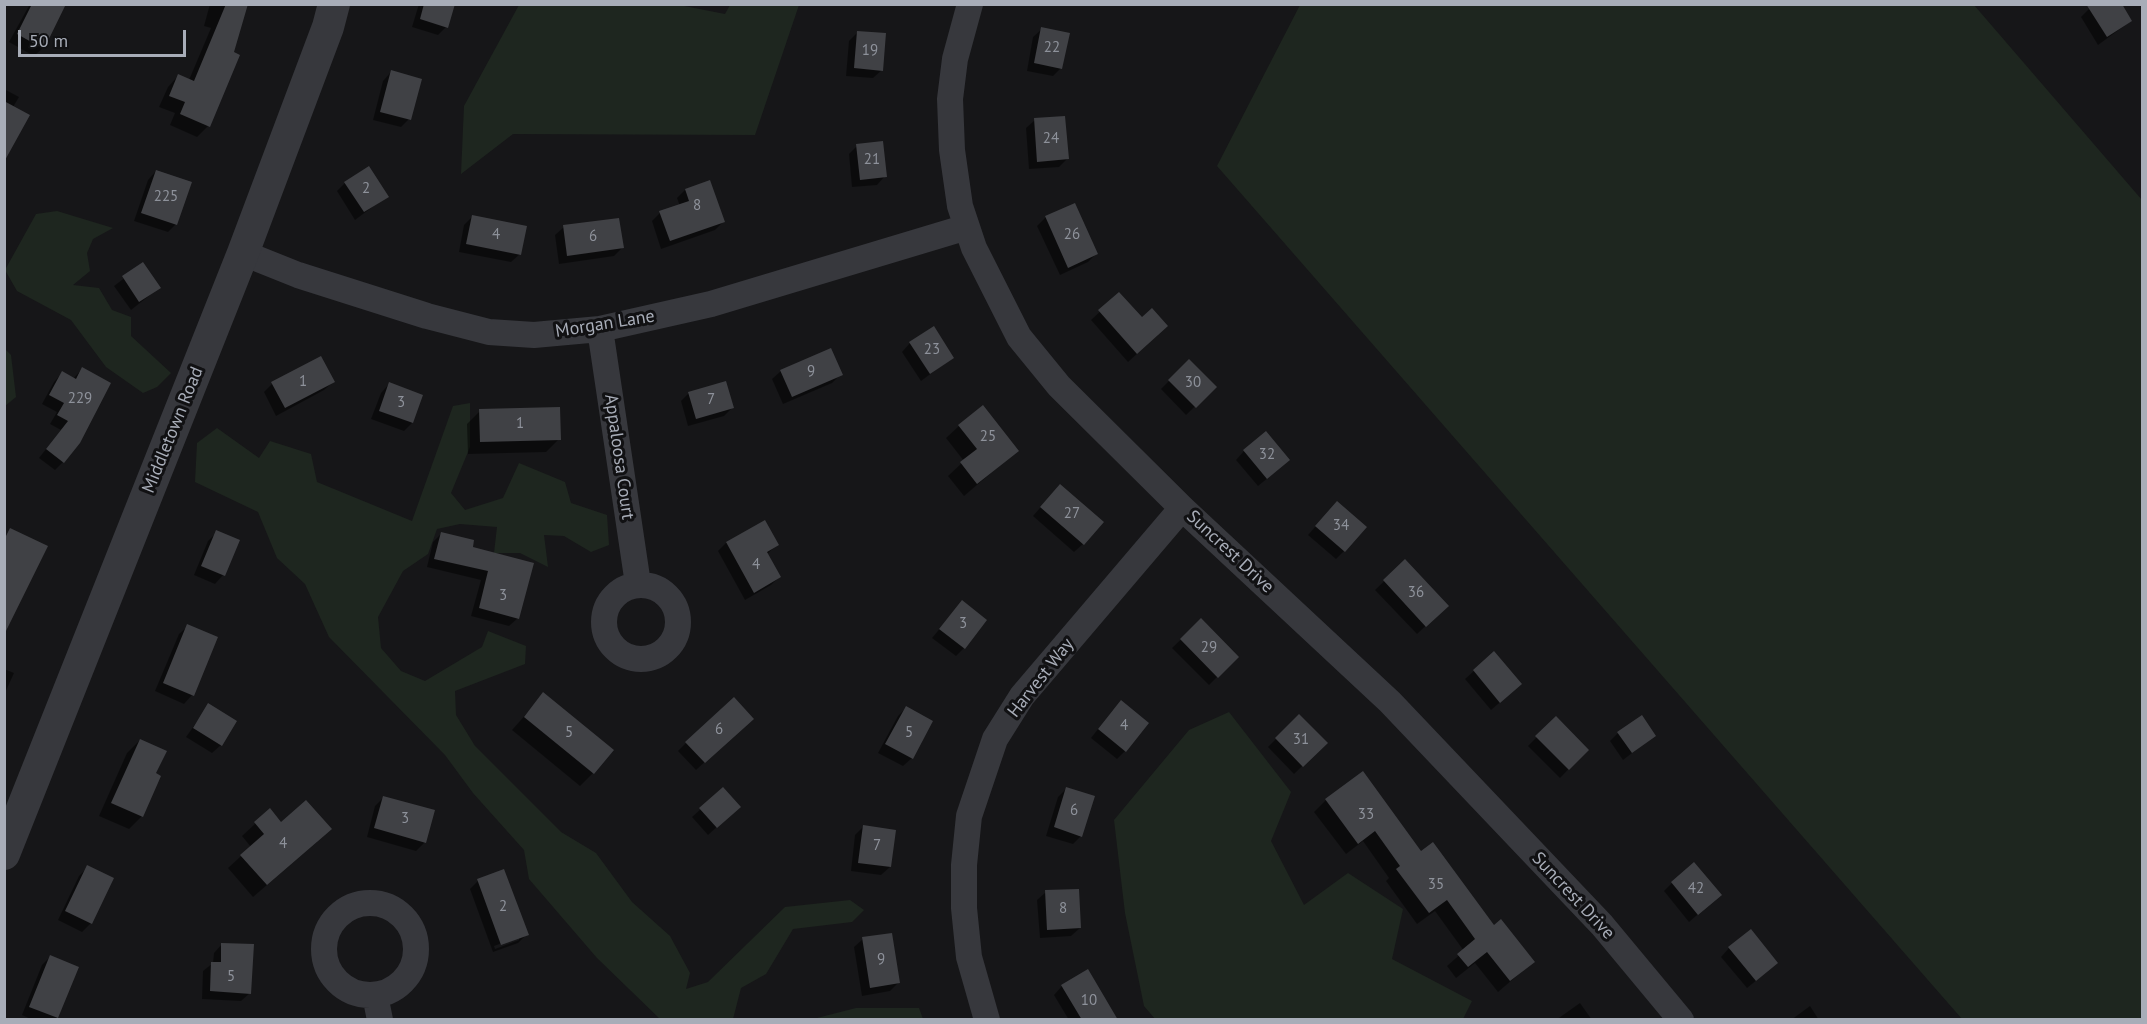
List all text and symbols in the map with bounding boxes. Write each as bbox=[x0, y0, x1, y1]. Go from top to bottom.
scale bar bbox=[21, 18, 189, 56]
text: 50 m bbox=[29, 29, 68, 52]
house number: 22 bbox=[1044, 39, 1060, 57]
house number: 19 bbox=[862, 42, 878, 60]
house number: 24 bbox=[1043, 130, 1059, 148]
house number: 21 bbox=[864, 151, 880, 169]
house number: 2 bbox=[362, 180, 370, 198]
house number: 225 bbox=[154, 188, 178, 206]
house number: 8 bbox=[693, 197, 701, 215]
house number: 4 bbox=[492, 226, 500, 244]
house number: 26 bbox=[1064, 226, 1080, 244]
house number: 6 bbox=[589, 228, 597, 246]
street label: Morgan Lane bbox=[554, 306, 656, 342]
house number: 23 bbox=[924, 341, 940, 359]
house number: 9 bbox=[807, 363, 815, 381]
street label: Middletown Road bbox=[138, 364, 208, 496]
house number: 1 bbox=[299, 373, 307, 391]
house number: 30 bbox=[1185, 374, 1201, 392]
house number: 229 bbox=[68, 390, 92, 408]
house number: 7 bbox=[707, 391, 715, 409]
street label: Appaloosa Court bbox=[599, 393, 639, 521]
house number: 3 bbox=[397, 394, 405, 412]
house number: 1 bbox=[516, 415, 524, 433]
house number: 25 bbox=[980, 428, 996, 446]
house number: 32 bbox=[1259, 446, 1275, 464]
house number: 27 bbox=[1064, 505, 1080, 523]
street label: Suncrest Drive bbox=[1182, 506, 1278, 598]
house number: 34 bbox=[1333, 517, 1349, 535]
house number: 4 bbox=[752, 556, 760, 574]
house number: 36 bbox=[1408, 584, 1424, 602]
house number: 3 bbox=[499, 587, 507, 605]
house number: 3 bbox=[959, 615, 967, 633]
street label: Harvest Way bbox=[1003, 634, 1079, 722]
house number: 29 bbox=[1201, 639, 1217, 657]
house number: 4 bbox=[1120, 717, 1128, 735]
house number: 6 bbox=[715, 721, 723, 739]
house number: 5 bbox=[565, 724, 573, 742]
house number: 5 bbox=[905, 724, 913, 742]
house number: 31 bbox=[1293, 731, 1309, 749]
house number: 6 bbox=[1070, 802, 1078, 820]
house number: 33 bbox=[1358, 806, 1374, 824]
house number: 3 bbox=[401, 810, 409, 828]
house number: 4 bbox=[279, 835, 287, 853]
house number: 7 bbox=[873, 837, 881, 855]
street label: Suncrest Drive bbox=[1527, 848, 1619, 944]
house number: 35 bbox=[1428, 876, 1444, 894]
house number: 42 bbox=[1688, 880, 1704, 898]
house number: 2 bbox=[499, 898, 507, 916]
house number: 8 bbox=[1059, 900, 1067, 918]
house number: 9 bbox=[877, 951, 885, 969]
house number: 5 bbox=[227, 968, 235, 986]
house number: 10 bbox=[1081, 992, 1097, 1010]

